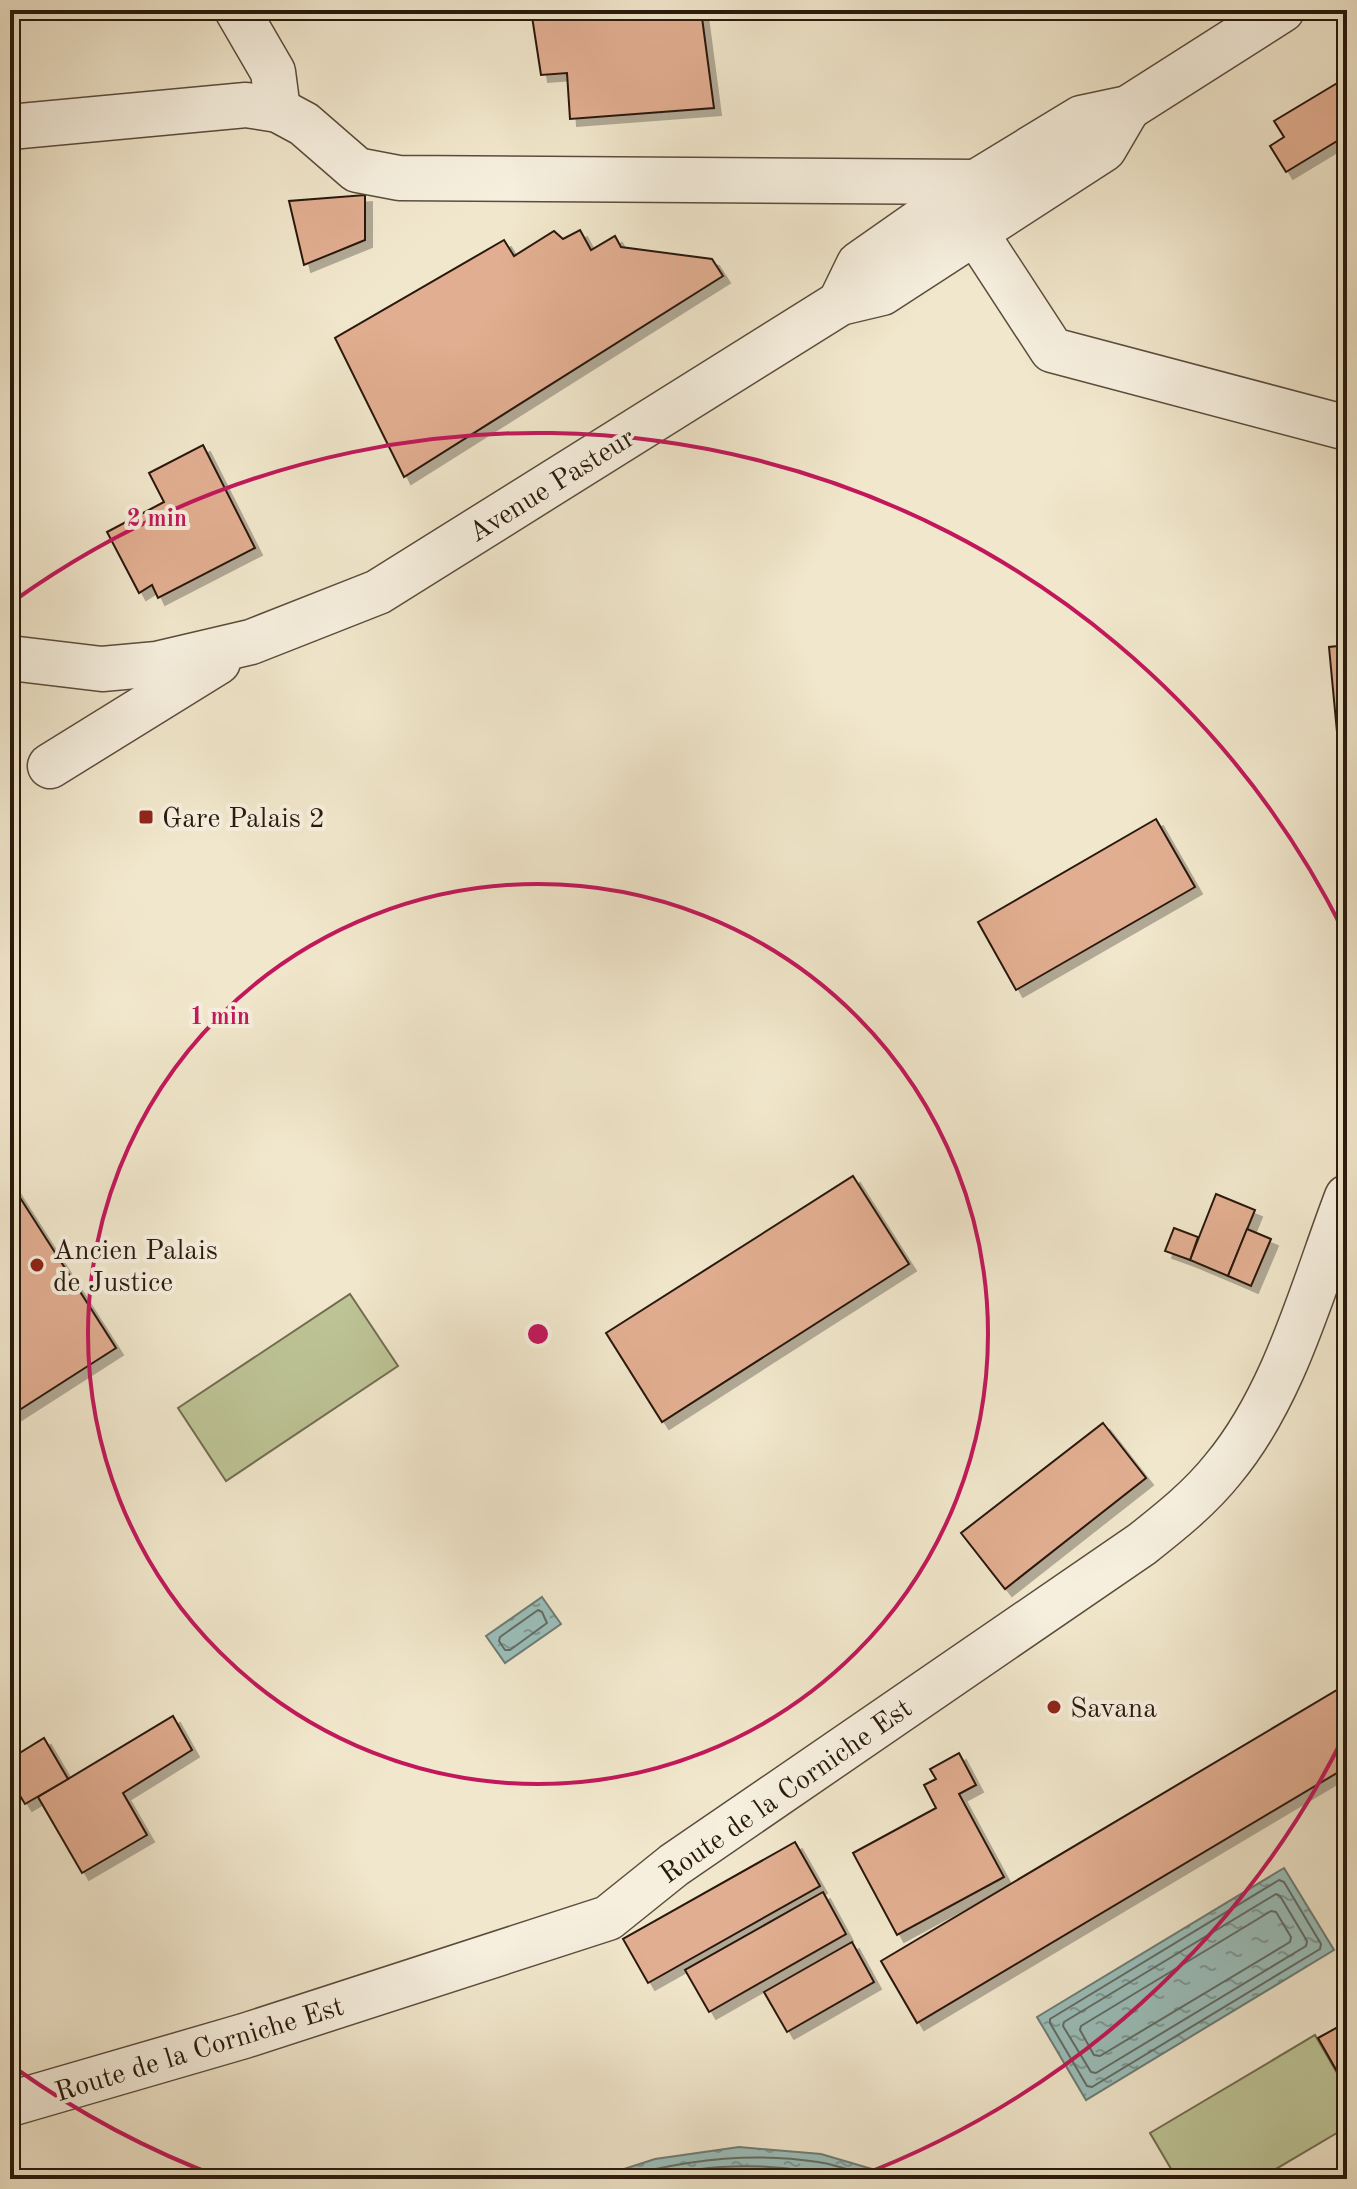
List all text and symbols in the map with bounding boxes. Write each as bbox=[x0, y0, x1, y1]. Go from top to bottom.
street label: Avenue Pasteur bbox=[465, 424, 640, 549]
text: 2 min bbox=[127, 508, 187, 532]
place label: Gare Palais 2 bbox=[162, 806, 325, 834]
marker: Gare Palais 2 bbox=[137, 808, 155, 826]
text: 1 min bbox=[190, 1006, 250, 1030]
place label: Ancien Palais de Justice bbox=[53, 1238, 218, 1298]
marker: Ancien Palais de Justice bbox=[28, 1256, 46, 1274]
centre of rings bbox=[524, 1320, 552, 1348]
street label: Route de la Corniche Est bbox=[656, 1695, 918, 1890]
place label: Savana bbox=[1070, 1696, 1157, 1724]
marker: Savana bbox=[1045, 1698, 1063, 1716]
street label: Route de la Corniche Est bbox=[52, 1994, 348, 2108]

